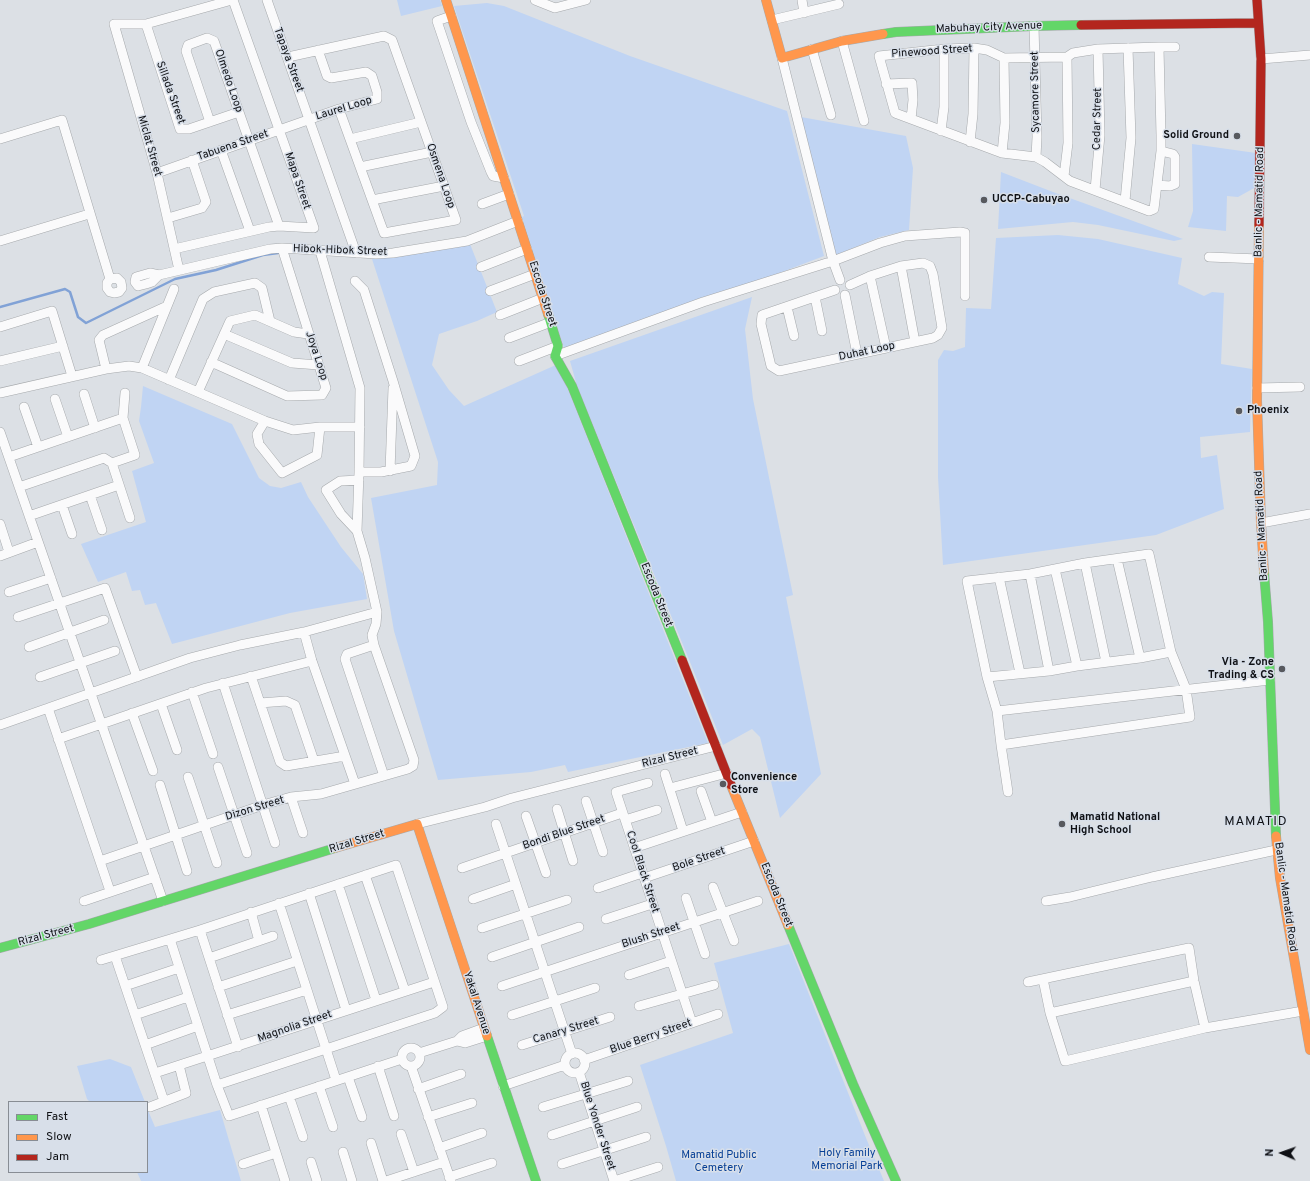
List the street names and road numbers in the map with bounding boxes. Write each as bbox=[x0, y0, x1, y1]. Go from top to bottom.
street label: Mabuhay City Avenue bbox=[936, 20, 1042, 36]
street label: Tapaya Street bbox=[270, 26, 306, 94]
street label: Pinewood Street bbox=[891, 43, 973, 61]
street label: Olmedo Loop bbox=[211, 48, 245, 114]
street label: Sycamore Street bbox=[1029, 51, 1043, 133]
street label: Sillada Street bbox=[153, 60, 187, 126]
street label: Cedar Street bbox=[1091, 88, 1105, 150]
street label: Laurel Loop bbox=[314, 94, 374, 124]
street label: Miclat Street bbox=[134, 114, 164, 178]
street label: Tabuena Street bbox=[196, 128, 270, 164]
street label: Osmena Loop bbox=[423, 142, 457, 210]
street label: Banlic - Mamatid Road bbox=[1252, 147, 1268, 257]
street label: Mapa Street bbox=[281, 151, 313, 211]
street label: Hibok-Hibok Street bbox=[293, 243, 387, 259]
street label: Escoda Street bbox=[525, 260, 559, 328]
street label: Joya Loop bbox=[302, 330, 330, 382]
street label: Duhat Loop bbox=[838, 340, 896, 364]
street label: Banlic - Mamatid Road bbox=[1253, 470, 1271, 582]
street label: Escoda Street bbox=[637, 561, 675, 629]
street label: Rizal Street bbox=[641, 745, 699, 771]
street label: Dizon Street bbox=[224, 794, 286, 824]
street label: Bondi Blue Street bbox=[521, 813, 607, 853]
street label: Rizal Street bbox=[328, 827, 386, 857]
street label: Cool Black Street bbox=[623, 829, 661, 915]
street label: Banlic - Mamatid Road bbox=[1271, 841, 1299, 953]
street label: Bole Street bbox=[671, 845, 727, 875]
street label: Escoda Street bbox=[757, 861, 795, 929]
street label: Blush Street bbox=[620, 920, 682, 952]
street label: Rizal Street bbox=[17, 922, 75, 950]
street label: Yakal Avenue bbox=[460, 970, 492, 1036]
street label: Magnolia Street bbox=[256, 1008, 334, 1046]
street label: Canary Street bbox=[531, 1015, 601, 1047]
street label: Blue Berry Street bbox=[608, 1017, 694, 1057]
street label: Blue Yonder Street bbox=[576, 1080, 618, 1172]

